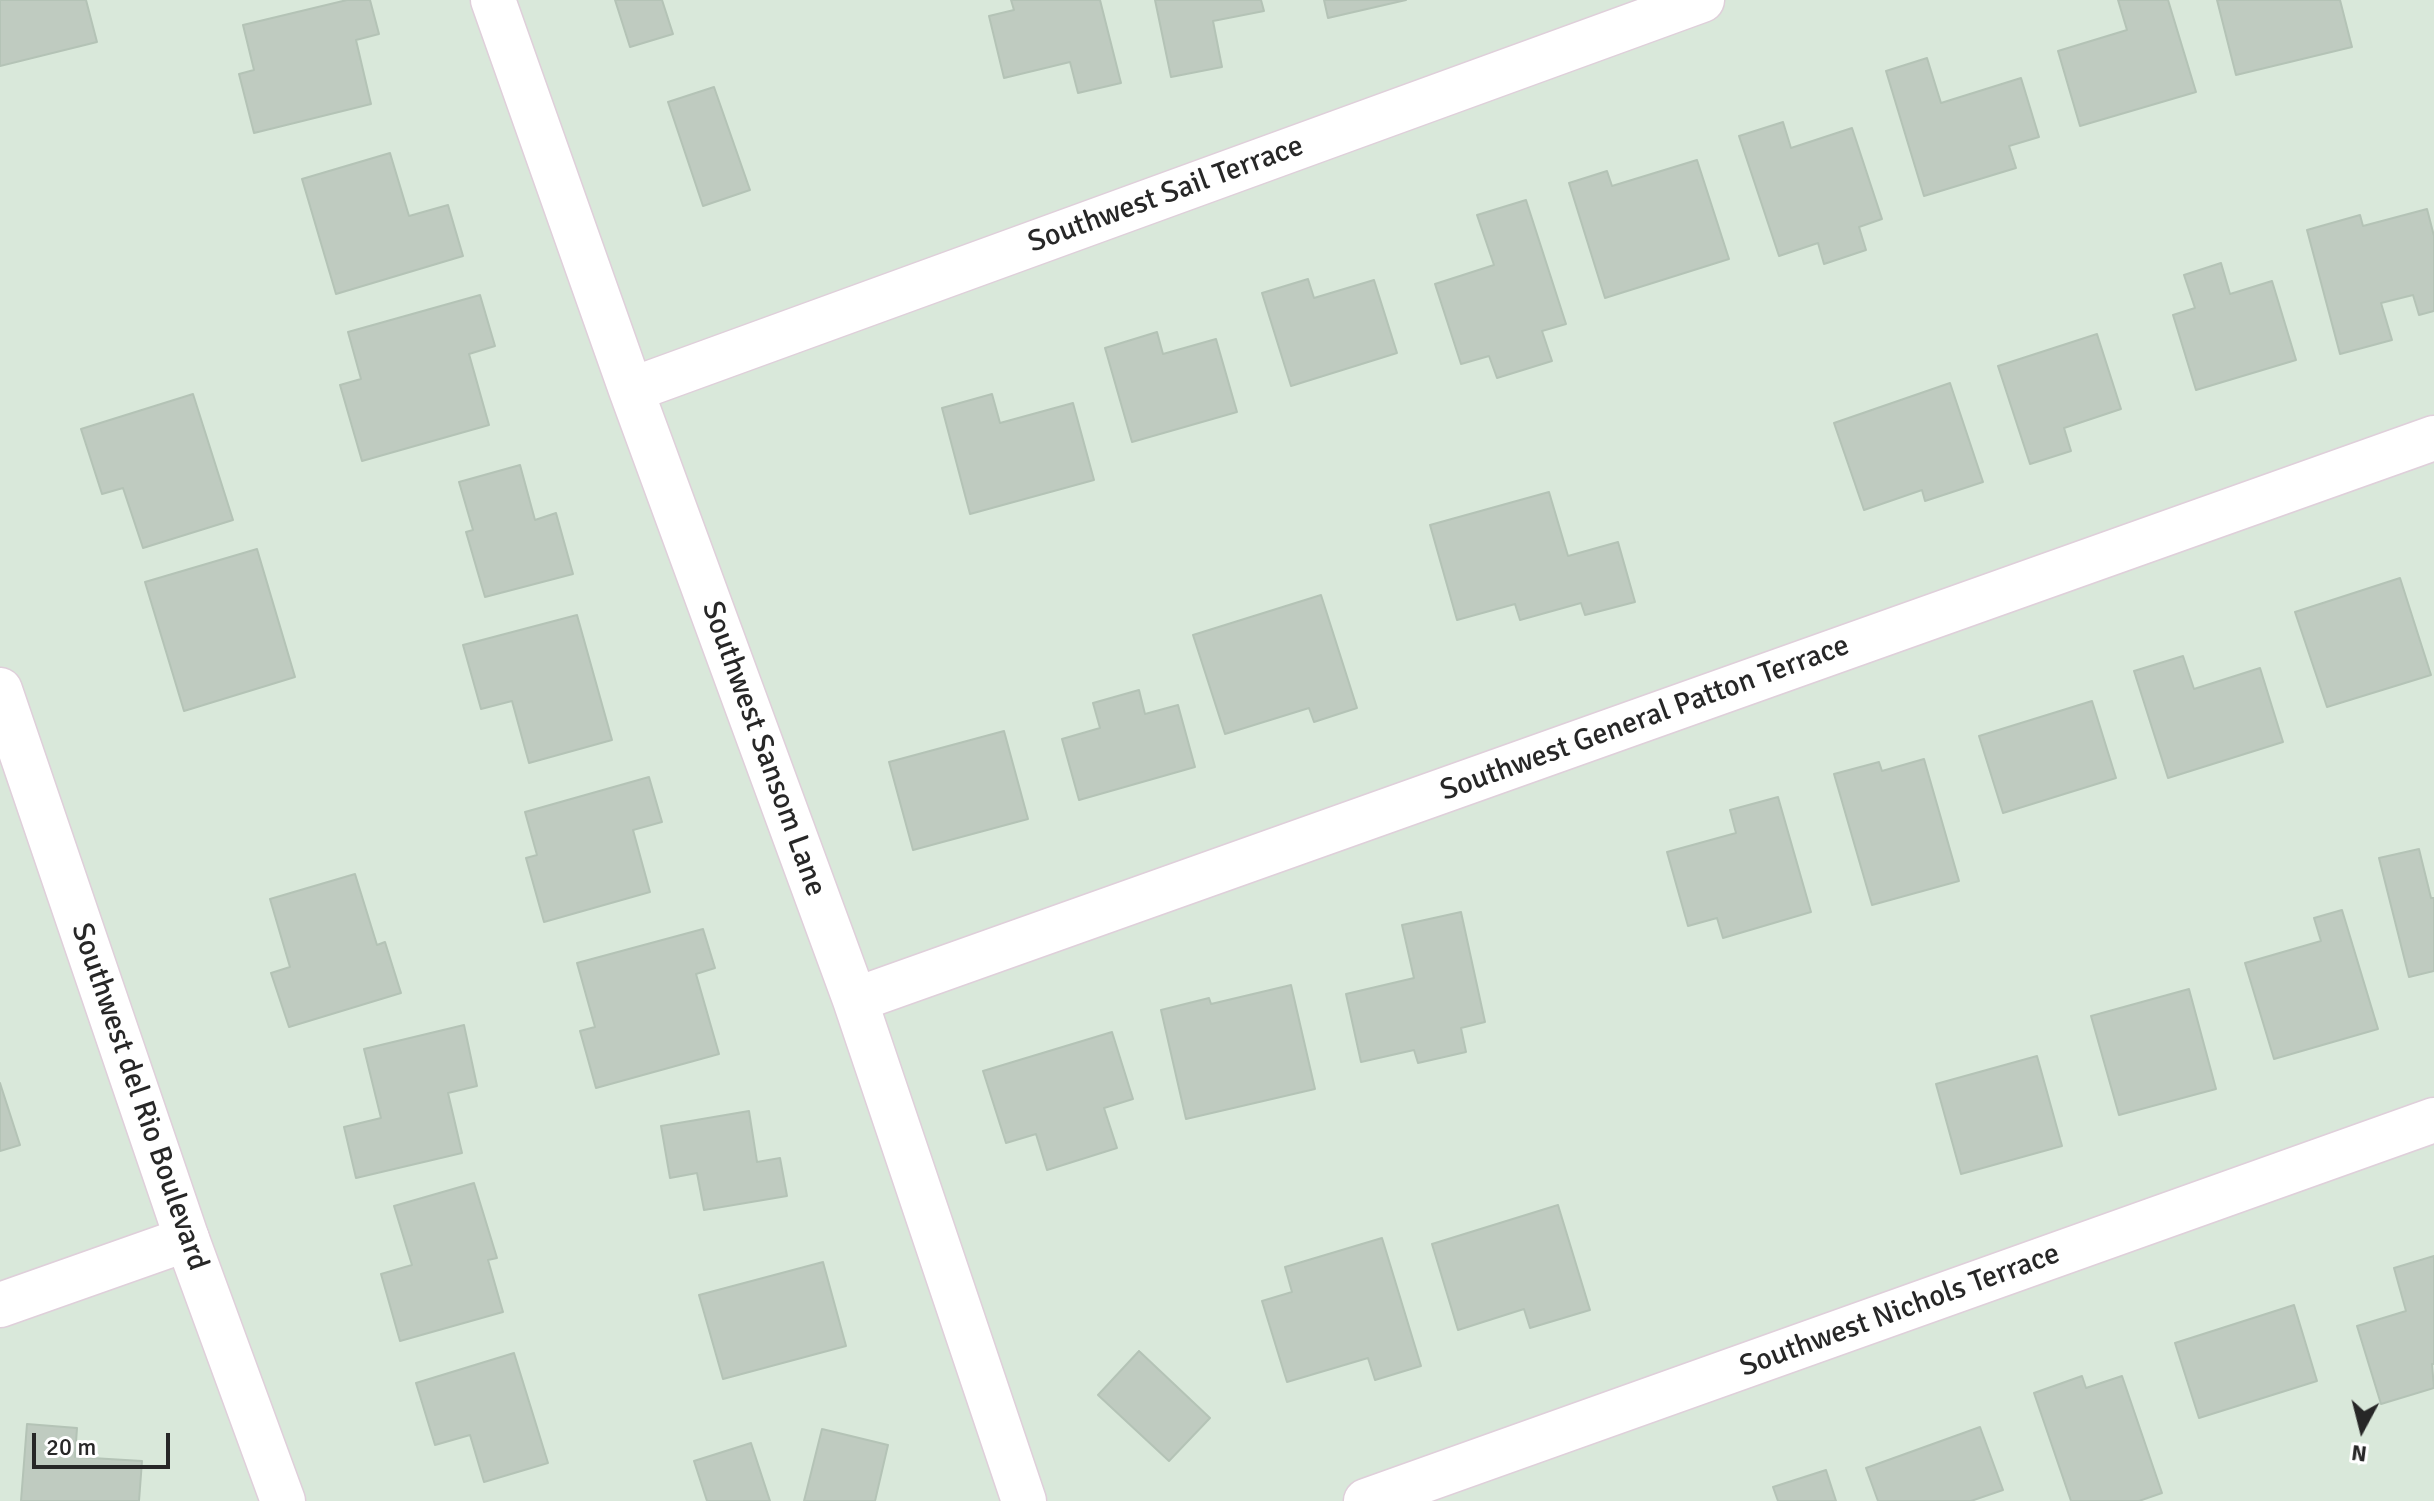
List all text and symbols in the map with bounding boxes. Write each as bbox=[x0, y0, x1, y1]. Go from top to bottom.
street label: Southwest Sail Terrace bbox=[1023, 128, 1309, 262]
street label: Southwest Sansom Lane bbox=[693, 597, 833, 901]
street label: Southwest General Patton Terrace bbox=[1436, 628, 1854, 810]
street label: Southwest del Rio Boulevard bbox=[63, 919, 215, 1275]
street label: Southwest Nichols Terrace bbox=[1735, 1236, 2065, 1386]
north arrow bbox=[2322, 1389, 2402, 1469]
scale bar bbox=[36, 1417, 174, 1467]
text: 20 m bbox=[46, 1432, 96, 1462]
text: N bbox=[2350, 1439, 2368, 1468]

